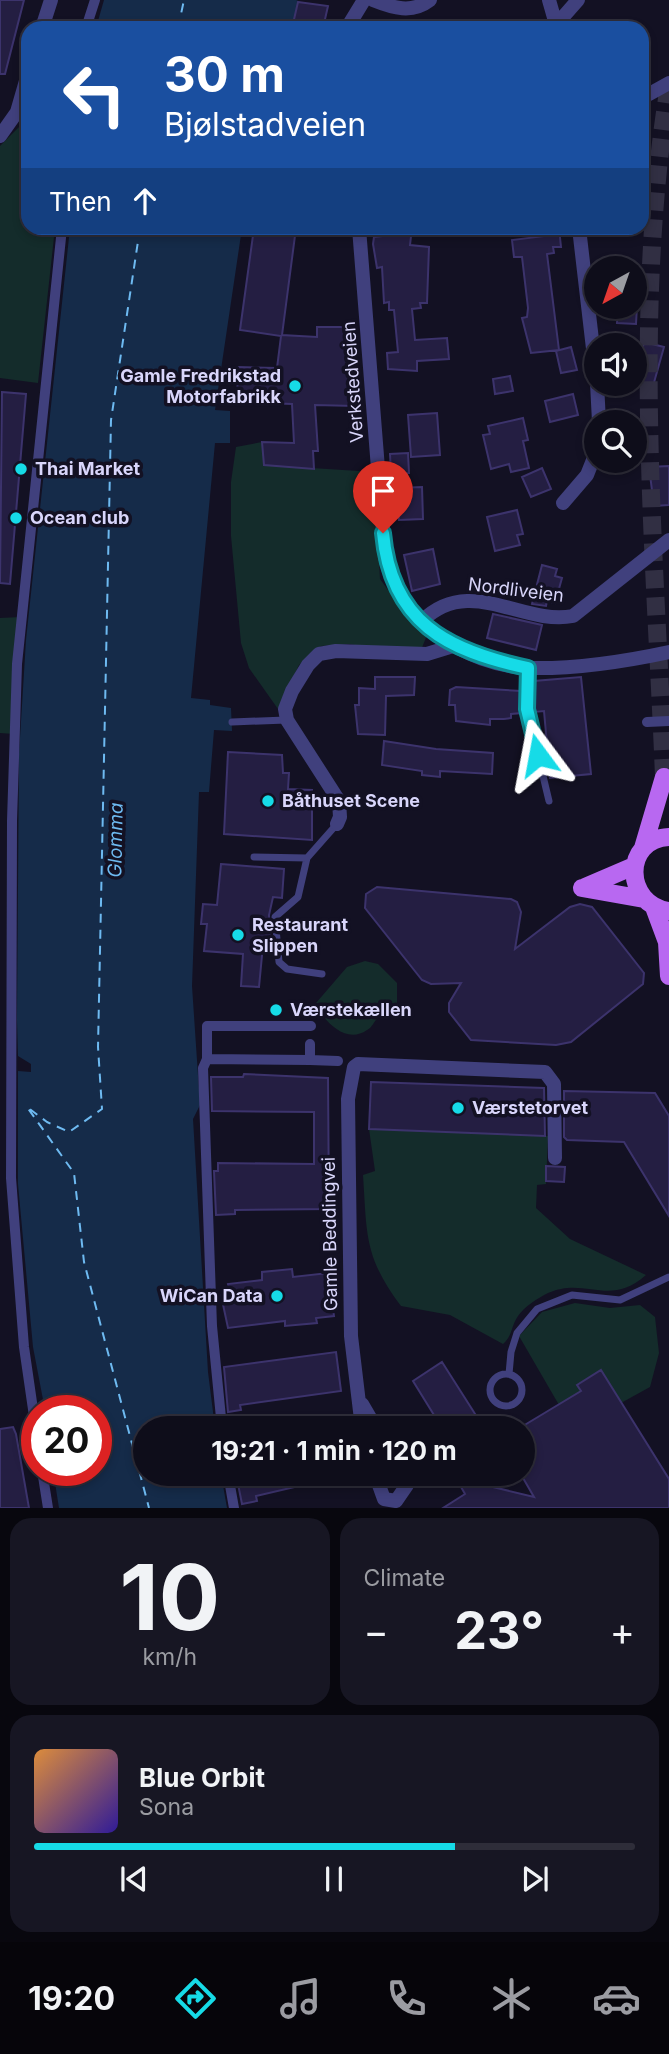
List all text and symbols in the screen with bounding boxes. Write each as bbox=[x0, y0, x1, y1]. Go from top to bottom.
text: 30 m bbox=[164, 45, 285, 104]
icon: left bbox=[49, 49, 140, 140]
text: Bjølstadveien bbox=[164, 105, 366, 144]
icon: ahead bbox=[126, 182, 164, 220]
text: Then bbox=[49, 186, 112, 217]
north arrow bbox=[584, 256, 648, 318]
map controls bbox=[584, 256, 647, 473]
street label: Verkstedveien bbox=[338, 321, 367, 443]
button: sound bbox=[584, 333, 647, 396]
place label: Gamle Fredrikstad Motorfabrikk bbox=[120, 365, 282, 407]
marker: Gamle Fredrikstad Motorfabrikk bbox=[287, 378, 303, 394]
button: search bbox=[584, 410, 647, 473]
place label: Thai Market bbox=[35, 458, 140, 479]
marker: Thai Market bbox=[13, 461, 29, 477]
pin bbox=[353, 461, 413, 533]
icon: arrive bbox=[364, 472, 402, 510]
place label: Ocean club bbox=[30, 507, 129, 528]
marker: Ocean club bbox=[8, 510, 24, 526]
street label: Nordliveien bbox=[467, 573, 565, 606]
position arrow bbox=[501, 718, 575, 792]
place label: Båthuset Scene bbox=[282, 790, 420, 811]
marker: Båthuset Scene bbox=[260, 793, 276, 809]
water label: Glomma bbox=[103, 802, 128, 878]
place label: Restaurant Slippen bbox=[252, 914, 348, 956]
marker: Restaurant Slippen bbox=[230, 927, 246, 943]
place label: Værstekællen bbox=[290, 999, 412, 1020]
marker: Værstekællen bbox=[268, 1002, 284, 1018]
place label: Værstetorvet bbox=[472, 1097, 589, 1118]
marker: Værstetorvet bbox=[450, 1100, 466, 1116]
street label: Gamle Beddingvei bbox=[318, 1157, 341, 1311]
place label: WiCan Data bbox=[160, 1285, 263, 1306]
marker: WiCan Data bbox=[269, 1288, 285, 1304]
speed limit sign: 20 bbox=[21, 1395, 112, 1486]
text: 19:21 · 1 min · 120 m bbox=[211, 1435, 457, 1466]
text: 10 bbox=[119, 1542, 220, 1652]
text: Climate bbox=[364, 1564, 445, 1592]
text: 23° bbox=[454, 1599, 544, 1662]
text: − bbox=[364, 1608, 389, 1654]
text: + bbox=[610, 1608, 635, 1654]
text: km/h bbox=[142, 1643, 197, 1671]
text: Blue Orbit bbox=[139, 1762, 265, 1793]
text: Sona bbox=[139, 1793, 194, 1821]
icon: previous bbox=[115, 1860, 153, 1898]
icon: pause bbox=[315, 1860, 353, 1898]
icon: next bbox=[516, 1860, 554, 1898]
icon: directions bbox=[171, 1974, 220, 2023]
icon: music bbox=[276, 1974, 325, 2023]
icon: phone bbox=[382, 1974, 431, 2023]
icon: climate bbox=[487, 1974, 536, 2023]
icon: car bbox=[592, 1974, 641, 2023]
text: 19:20 bbox=[28, 1979, 115, 2018]

